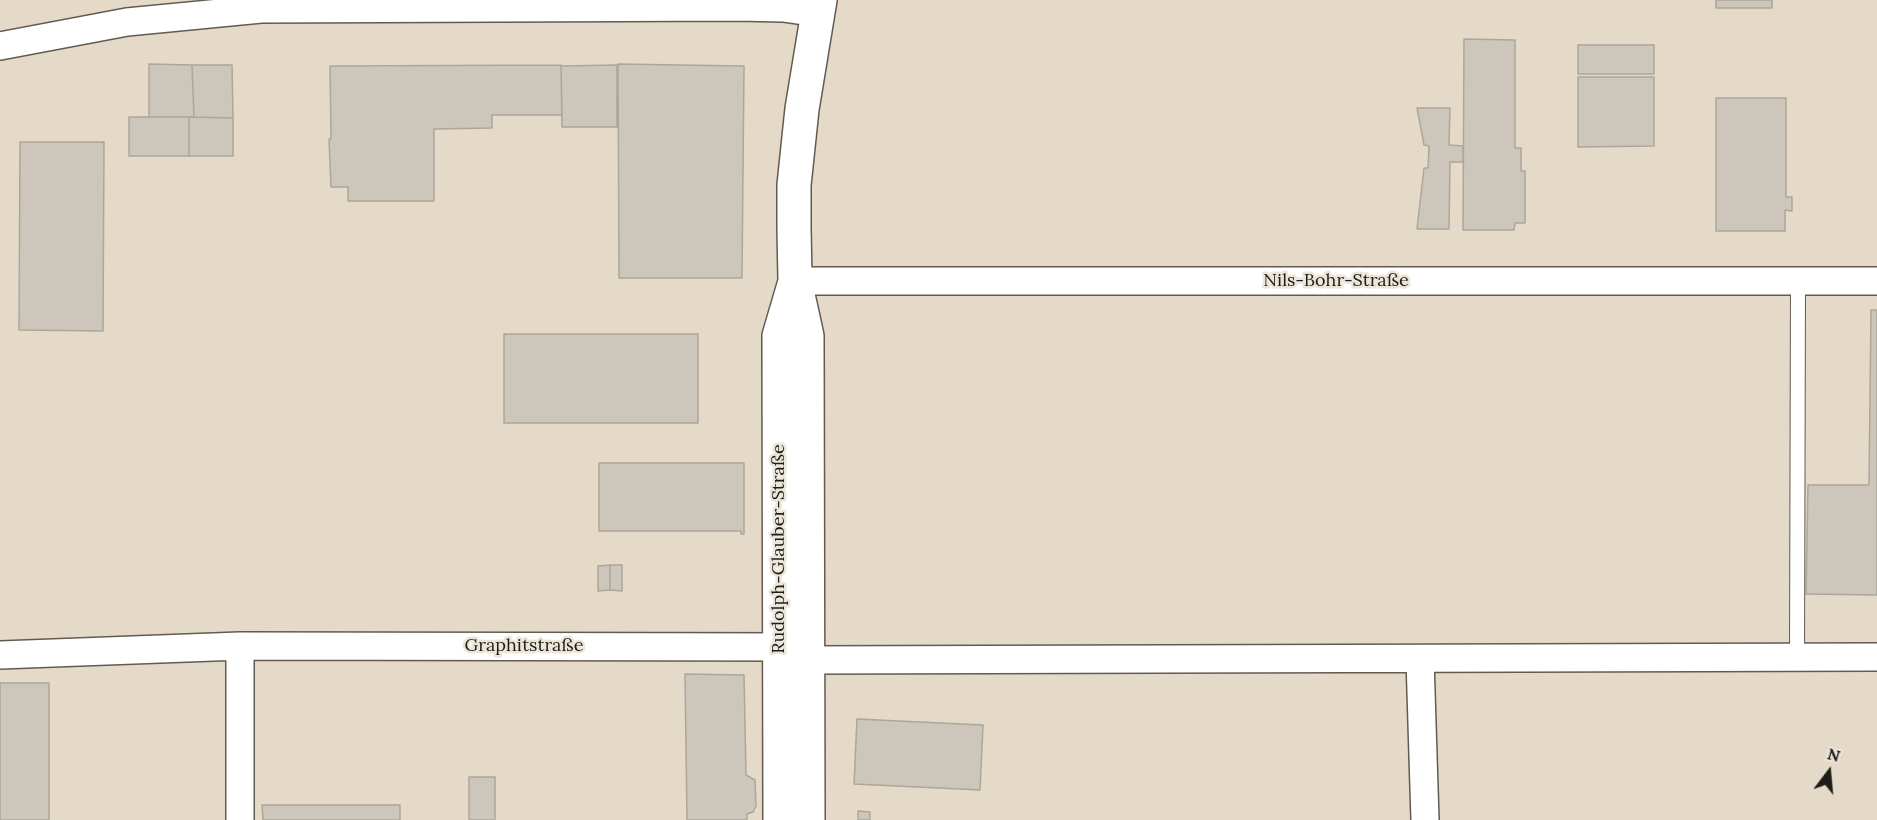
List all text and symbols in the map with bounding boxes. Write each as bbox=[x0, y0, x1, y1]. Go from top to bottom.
street label: Nils-Bohr-Straße bbox=[1263, 270, 1409, 292]
street label: Rudolph-Glauber-Straße bbox=[768, 444, 790, 654]
street label: Graphitstraße bbox=[465, 635, 583, 657]
north arrow bbox=[1799, 742, 1859, 802]
text: N bbox=[1825, 743, 1843, 766]

